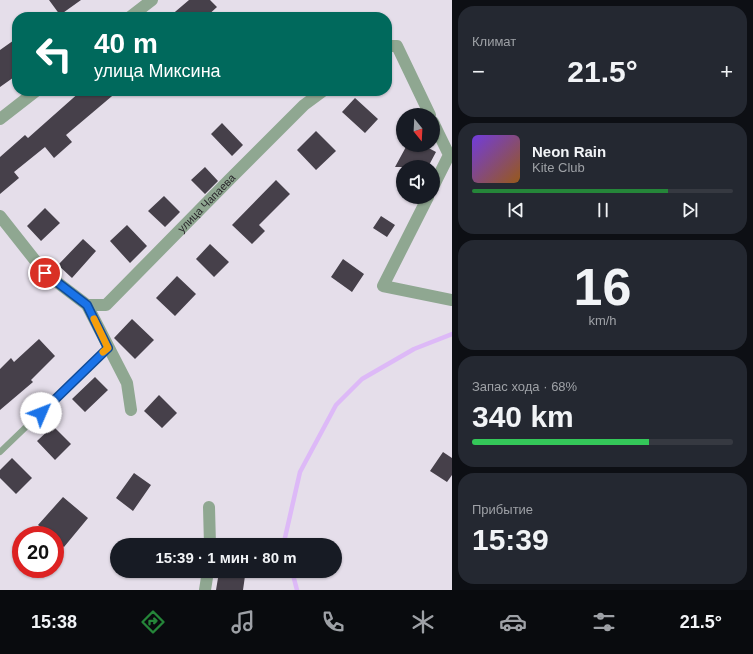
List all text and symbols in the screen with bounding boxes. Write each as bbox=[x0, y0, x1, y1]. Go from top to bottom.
icon: left bbox=[28, 28, 80, 80]
text: 40 m bbox=[94, 28, 158, 59]
text: Климат bbox=[472, 34, 516, 49]
text: 21.5° bbox=[567, 55, 638, 88]
text: − bbox=[472, 59, 485, 84]
text: + bbox=[720, 59, 733, 84]
text: улица Миксина bbox=[94, 61, 221, 81]
north arrow bbox=[396, 108, 440, 152]
map controls bbox=[396, 108, 440, 204]
text: Neon Rain bbox=[532, 143, 606, 160]
button: sound bbox=[396, 160, 440, 204]
text: Kite Club bbox=[532, 160, 585, 175]
street label: улица Чапаева bbox=[175, 171, 238, 235]
icon: previous bbox=[505, 199, 527, 221]
icon: pause bbox=[592, 199, 614, 221]
icon: next bbox=[679, 199, 701, 221]
pin bbox=[28, 256, 62, 290]
text: 16 bbox=[574, 258, 631, 316]
icon: arrive bbox=[34, 262, 56, 284]
text: km/h bbox=[588, 313, 617, 328]
text: Запас хода · 68% bbox=[472, 379, 577, 394]
position arrow bbox=[20, 392, 62, 434]
text: 340 km bbox=[472, 400, 574, 433]
text: Прибытие bbox=[472, 502, 533, 517]
text: 15:39 bbox=[472, 523, 549, 556]
speed limit sign: 20 bbox=[12, 526, 64, 578]
text: 15:39 · 1 мин · 80 m bbox=[155, 549, 297, 566]
icon: directions bbox=[139, 608, 167, 636]
icon: music bbox=[229, 608, 257, 636]
icon: phone bbox=[319, 608, 347, 636]
icon: climate bbox=[409, 608, 437, 636]
icon: car bbox=[499, 608, 527, 636]
icon: filters bbox=[590, 608, 618, 636]
text: 15:38 bbox=[31, 612, 77, 632]
text: 21.5° bbox=[680, 612, 722, 632]

